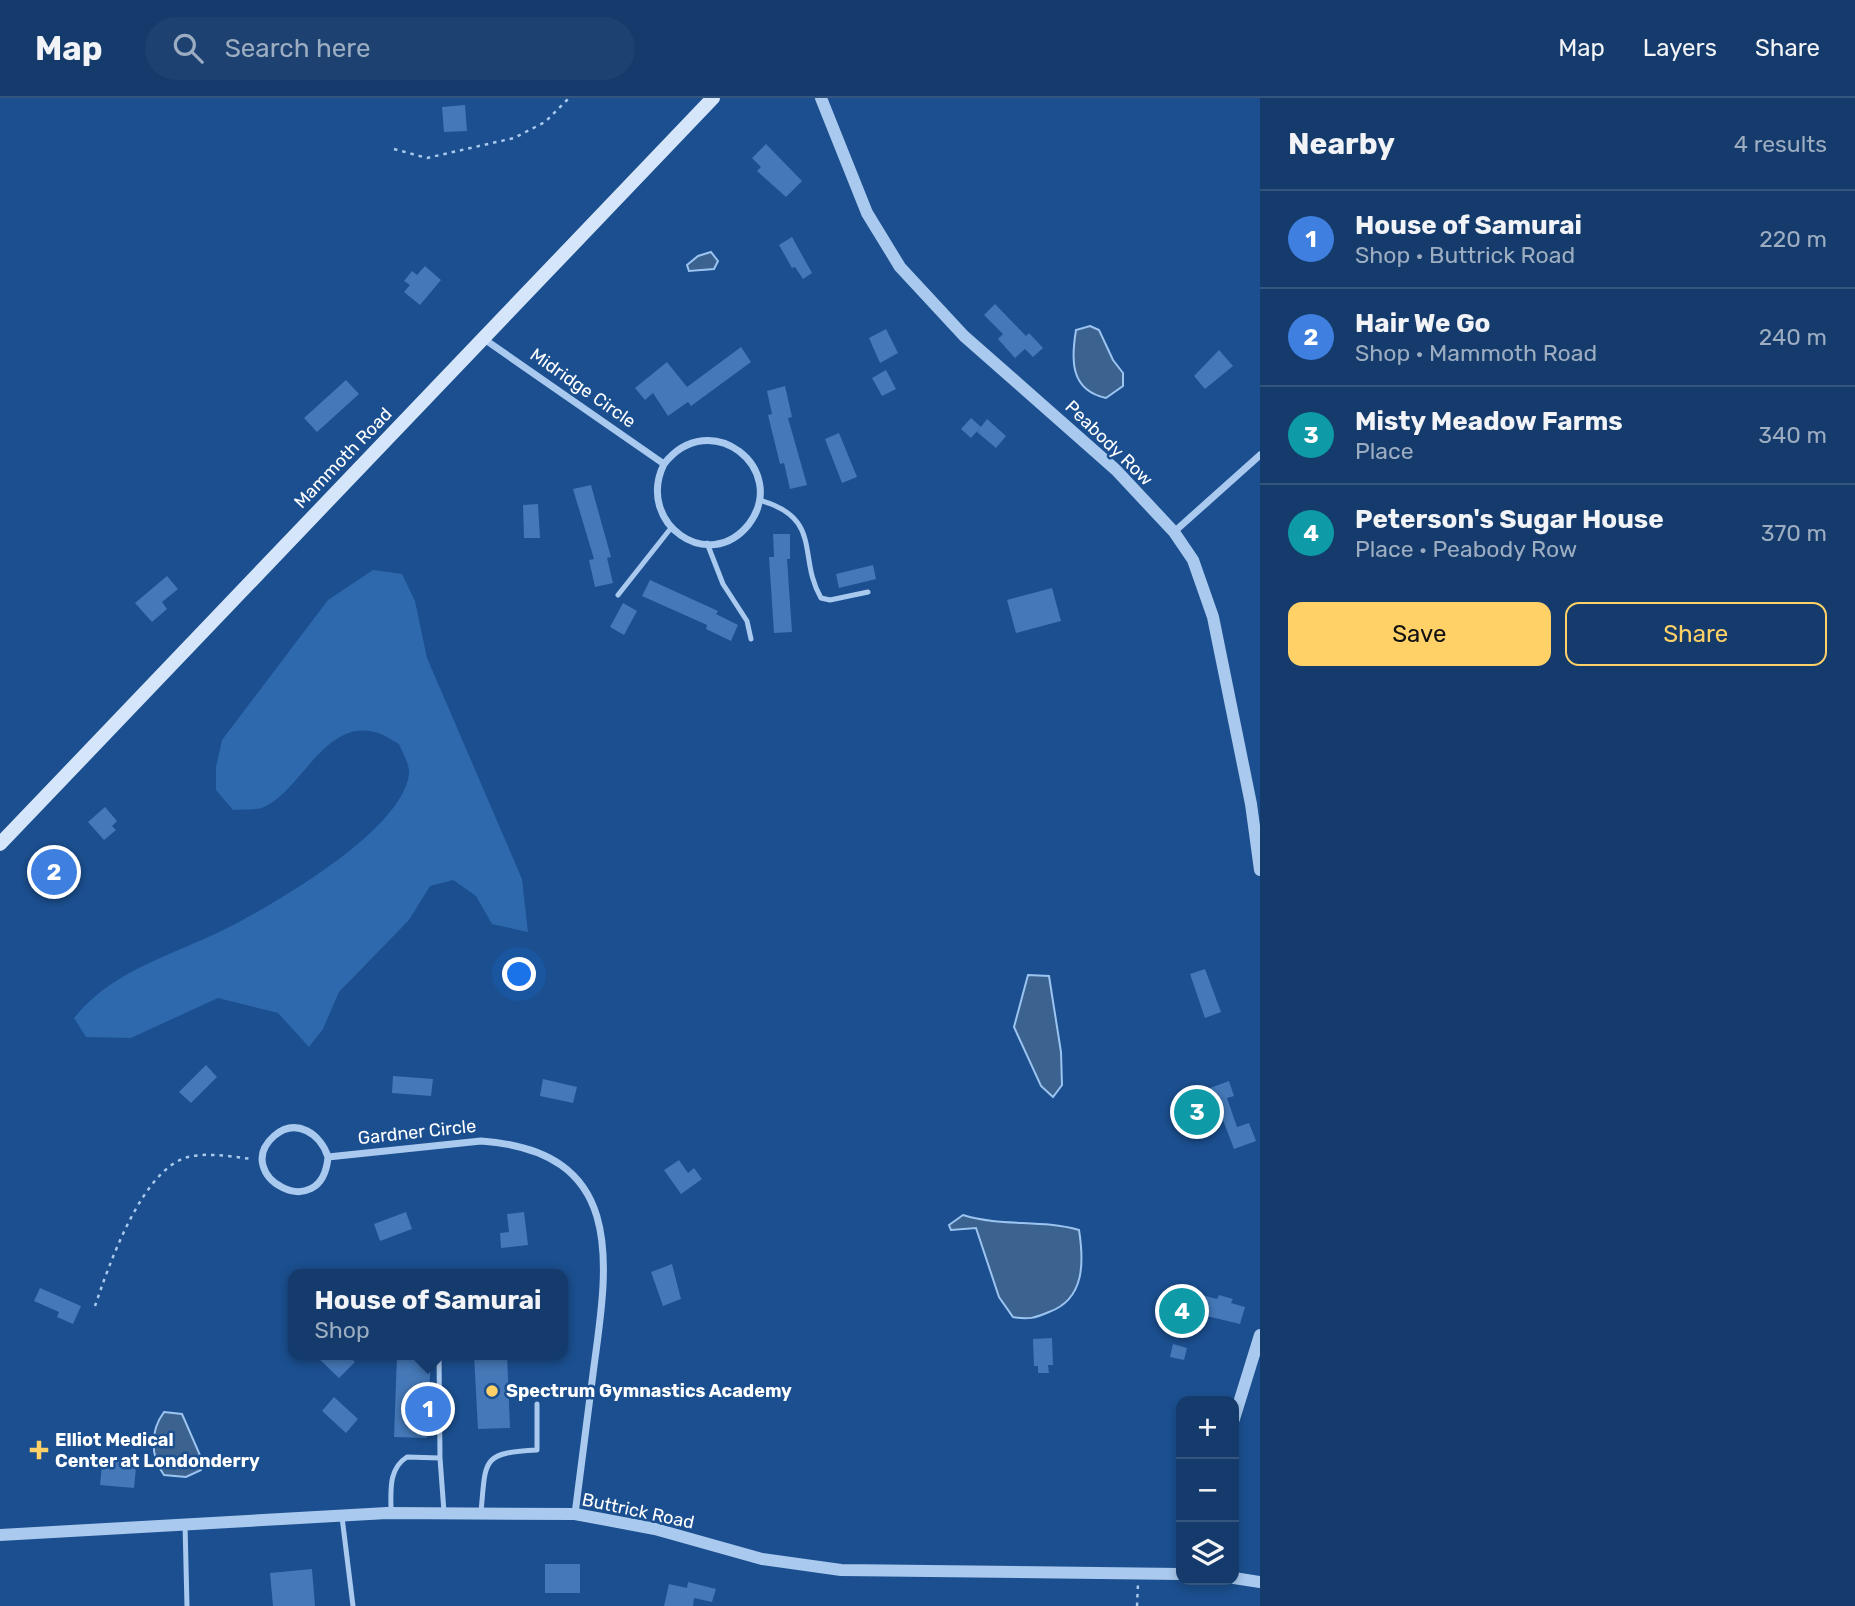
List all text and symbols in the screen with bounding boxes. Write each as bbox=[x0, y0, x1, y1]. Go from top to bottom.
search box bbox=[145, 17, 635, 80]
text: Map bbox=[35, 29, 103, 68]
icon: search bbox=[169, 29, 207, 67]
text: Search here bbox=[225, 33, 370, 64]
text: Map bbox=[1558, 34, 1605, 62]
text: Layers bbox=[1643, 34, 1717, 62]
text: Share bbox=[1755, 34, 1820, 62]
text: Nearby bbox=[1288, 126, 1395, 162]
text: 4 results bbox=[1734, 130, 1827, 158]
text: House of Samurai bbox=[1355, 210, 1582, 241]
text: 1 bbox=[1305, 225, 1317, 253]
text: 220 m bbox=[1759, 225, 1827, 253]
text: Shop · Buttrick Road bbox=[1355, 241, 1575, 269]
text: Hair We Go bbox=[1355, 308, 1491, 339]
text: 2 bbox=[1304, 323, 1318, 351]
text: 240 m bbox=[1759, 323, 1827, 351]
text: Shop · Mammoth Road bbox=[1355, 339, 1597, 367]
street label: Midridge Circle bbox=[526, 343, 640, 433]
street label: Peabody Row bbox=[1061, 396, 1157, 490]
street label: Mammoth Road bbox=[289, 403, 397, 513]
text: Misty Meadow Farms bbox=[1355, 406, 1623, 437]
text: 3 bbox=[1303, 421, 1319, 449]
text: 340 m bbox=[1758, 421, 1827, 449]
text: Place bbox=[1355, 437, 1414, 465]
text: Peterson's Sugar House bbox=[1355, 504, 1664, 535]
text: 4 bbox=[1303, 519, 1319, 547]
text: 370 m bbox=[1761, 519, 1827, 547]
text: Place · Peabody Row bbox=[1355, 535, 1577, 563]
button: Save bbox=[1288, 602, 1551, 666]
button: Share bbox=[1565, 602, 1827, 666]
pin: 2 bbox=[31, 846, 77, 898]
your location bbox=[502, 957, 536, 991]
pin: 3 bbox=[1174, 1086, 1220, 1138]
street label: Gardner Circle bbox=[357, 1115, 477, 1149]
popup bbox=[288, 1269, 568, 1360]
text: House of Samurai bbox=[315, 1285, 542, 1316]
pin: 4 bbox=[1159, 1285, 1205, 1337]
text: Shop bbox=[315, 1316, 370, 1344]
place label: Spectrum Gymnastics Academy bbox=[506, 1380, 792, 1402]
pin: 1 bbox=[405, 1383, 451, 1435]
marker: Spectrum Gymnastics Academy bbox=[484, 1383, 500, 1399]
map controls bbox=[1176, 1396, 1239, 1585]
button: + bbox=[1176, 1396, 1239, 1459]
place label: Elliot Medical Center at Londonderry bbox=[55, 1429, 260, 1472]
marker: Elliot Medical Center at Londonderry bbox=[29, 1440, 49, 1460]
button: − bbox=[1176, 1459, 1239, 1522]
street label: Buttrick Road bbox=[580, 1488, 696, 1534]
button: layers bbox=[1176, 1522, 1239, 1585]

